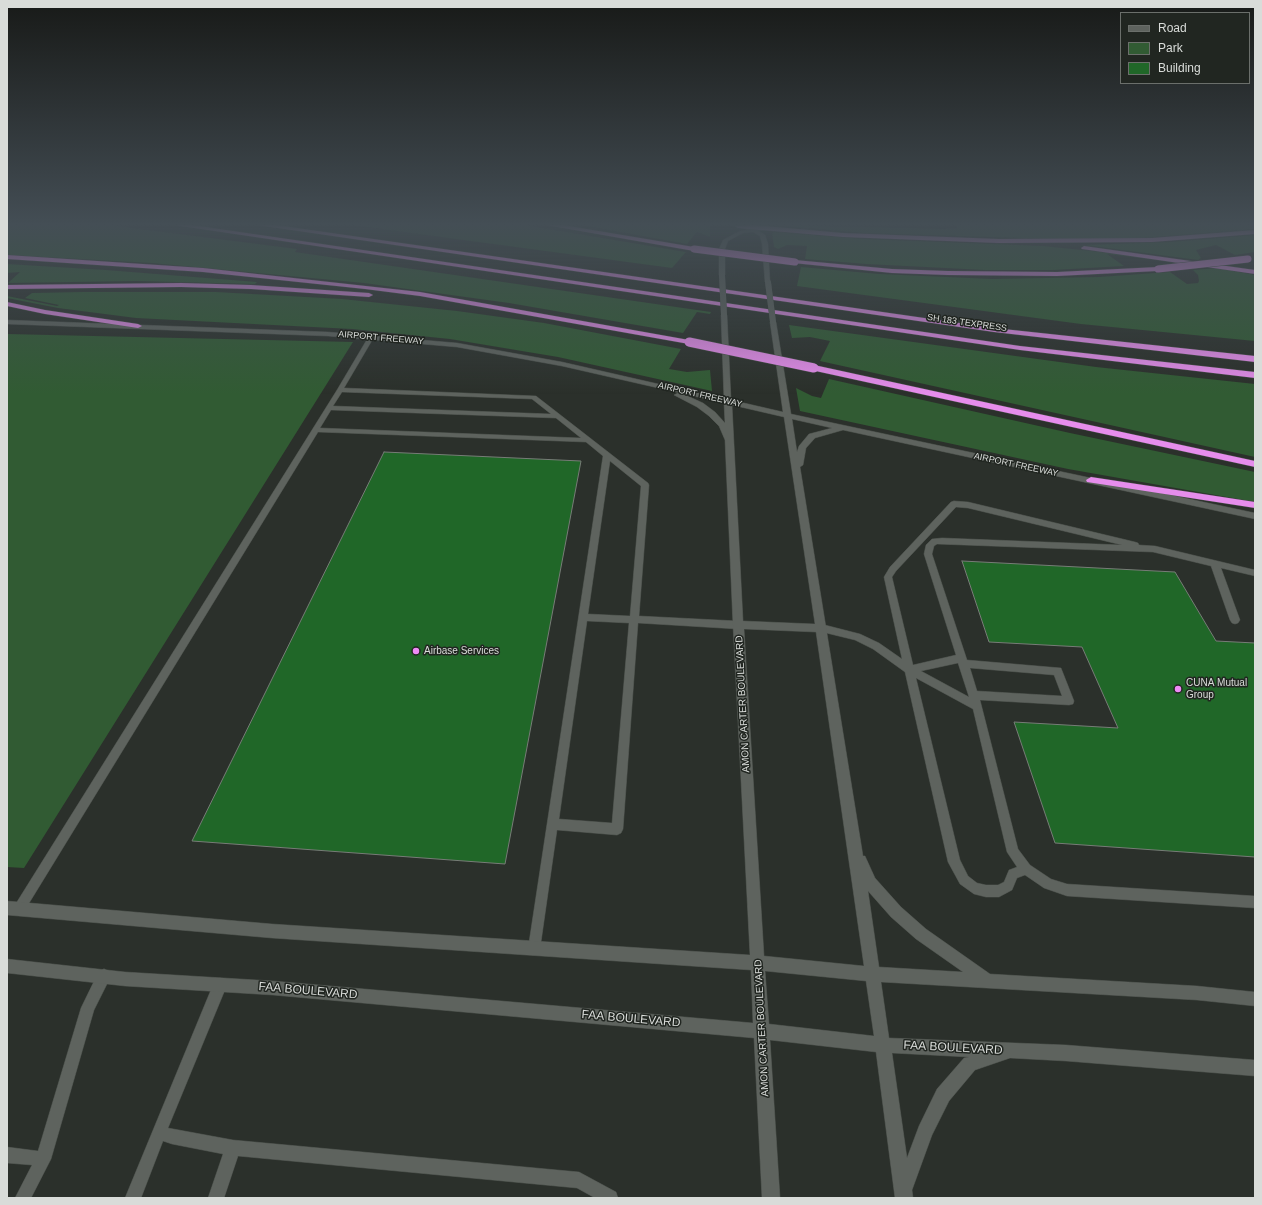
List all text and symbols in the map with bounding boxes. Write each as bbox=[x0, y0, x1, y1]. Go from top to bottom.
legend bbox=[1120, 12, 1250, 84]
text: Road bbox=[1158, 21, 1187, 35]
text: Park bbox=[1158, 41, 1183, 55]
text: Building bbox=[1158, 61, 1201, 75]
street label: SH 183 TEXPRESS bbox=[926, 312, 1008, 334]
street label: AIRPORT FREEWAY bbox=[338, 329, 424, 347]
street label: AIRPORT FREEWAY bbox=[657, 380, 743, 410]
street label: AIRPORT FREEWAY bbox=[973, 451, 1059, 479]
street label: AMON CARTER BOULEVARD bbox=[733, 635, 753, 773]
place label: Airbase Services bbox=[424, 645, 499, 657]
marker: Airbase Services bbox=[411, 646, 421, 656]
place label: CUNA Mutual Group bbox=[1186, 677, 1247, 700]
marker: CUNA Mutual Group bbox=[1173, 684, 1183, 694]
street label: AMON CARTER BOULEVARD bbox=[752, 959, 772, 1097]
street label: FAA BOULEVARD bbox=[258, 980, 358, 1002]
street label: FAA BOULEVARD bbox=[581, 1008, 681, 1030]
street label: FAA BOULEVARD bbox=[903, 1038, 1003, 1058]

